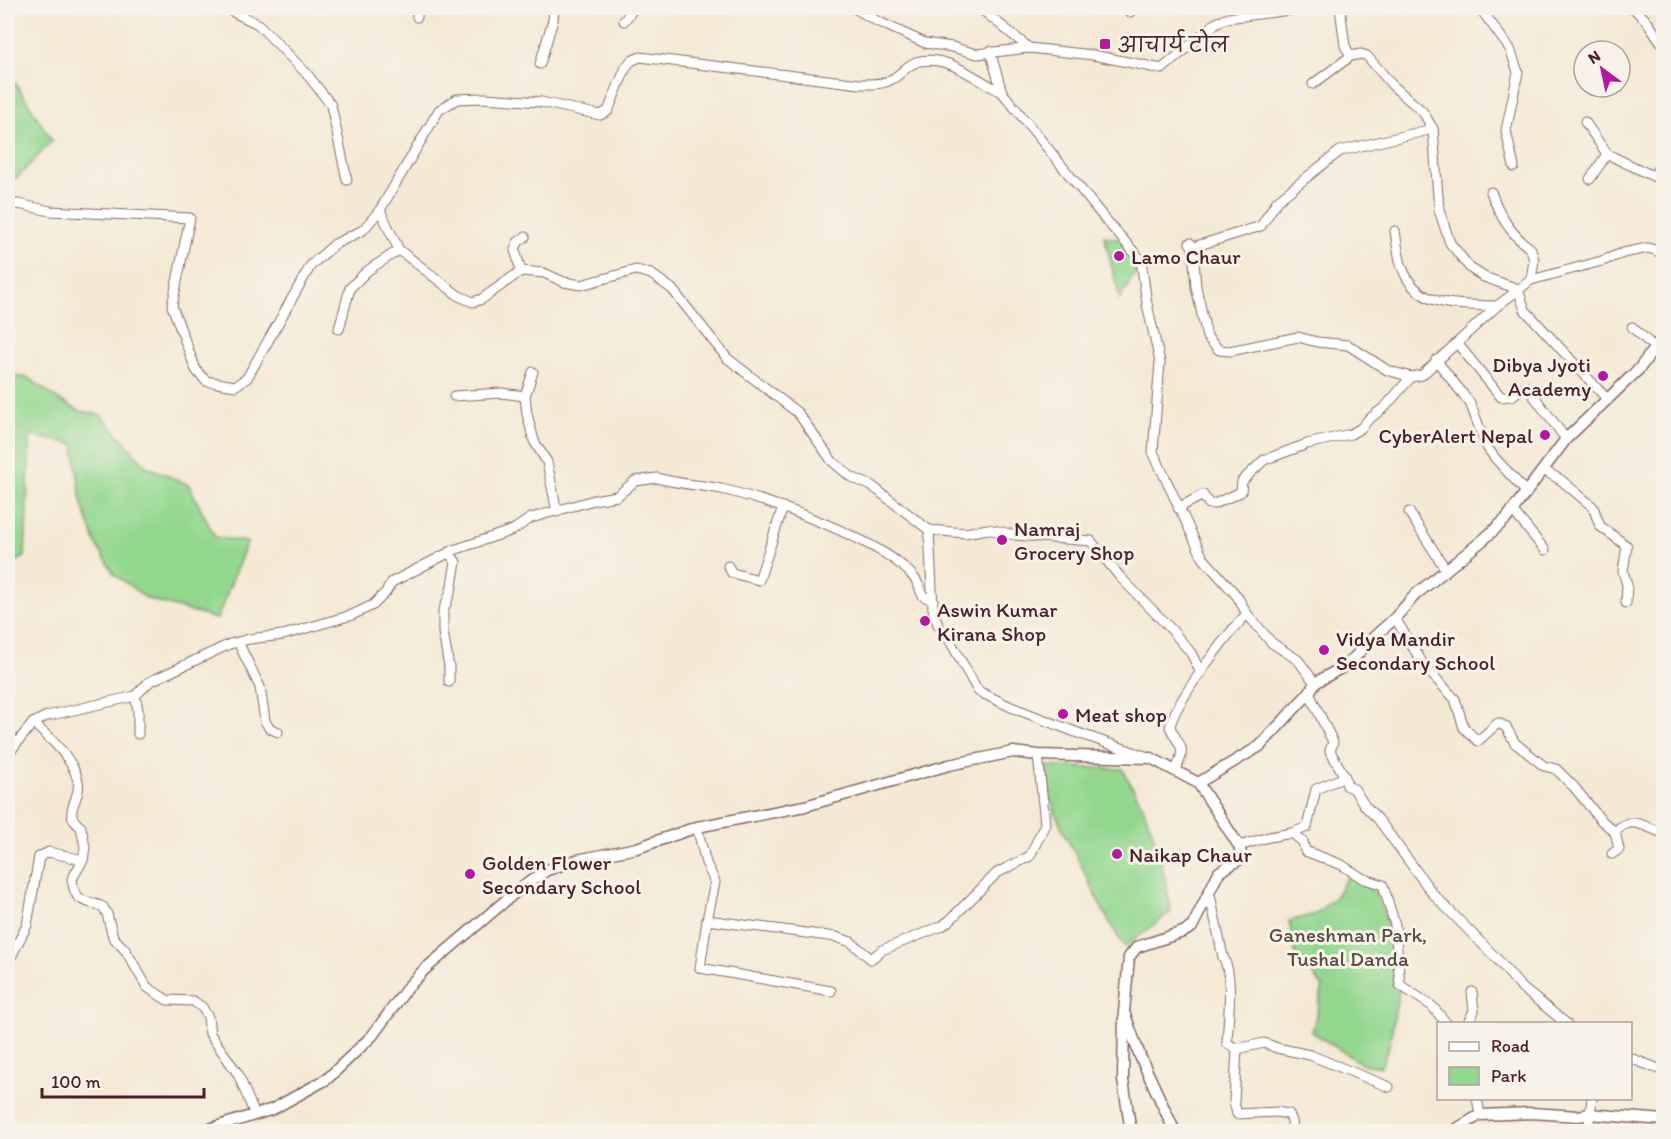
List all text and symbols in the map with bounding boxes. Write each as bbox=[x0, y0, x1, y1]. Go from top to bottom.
place label: आचार्य टोल bbox=[1117, 29, 1230, 57]
marker: आचार्य टोल bbox=[1098, 37, 1112, 51]
north arrow bbox=[1572, 39, 1632, 99]
text: N bbox=[1584, 46, 1604, 68]
place label: Lamo Chaur bbox=[1131, 244, 1241, 269]
marker: Lamo Chaur bbox=[1112, 249, 1126, 263]
place label: Dibya Jyoti Academy bbox=[1492, 352, 1591, 401]
marker: Dibya Jyoti Academy bbox=[1596, 369, 1610, 383]
place label: CyberAlert Nepal bbox=[1378, 423, 1533, 448]
marker: CyberAlert Nepal bbox=[1538, 428, 1552, 442]
place label: Namraj Grocery Shop bbox=[1014, 516, 1134, 565]
marker: Namraj Grocery Shop bbox=[995, 533, 1009, 547]
place label: Aswin Kumar Kirana Shop bbox=[937, 597, 1058, 646]
marker: Aswin Kumar Kirana Shop bbox=[918, 614, 932, 628]
place label: Vidya Mandir Secondary School bbox=[1336, 626, 1495, 675]
marker: Vidya Mandir Secondary School bbox=[1317, 643, 1331, 657]
place label: Meat shop bbox=[1075, 702, 1167, 727]
marker: Meat shop bbox=[1056, 707, 1070, 721]
place label: Naikap Chaur bbox=[1129, 842, 1252, 867]
marker: Naikap Chaur bbox=[1110, 847, 1124, 861]
place label: Golden Flower Secondary School bbox=[482, 850, 641, 899]
marker: Golden Flower Secondary School bbox=[463, 867, 477, 881]
park label: Ganeshman Park, Tushal Danda bbox=[1269, 922, 1427, 971]
legend bbox=[1437, 1022, 1632, 1100]
text: Road bbox=[1491, 1035, 1530, 1057]
scale bar bbox=[42, 1061, 204, 1099]
text: Park bbox=[1491, 1065, 1526, 1087]
text: 100 m bbox=[51, 1071, 101, 1093]

